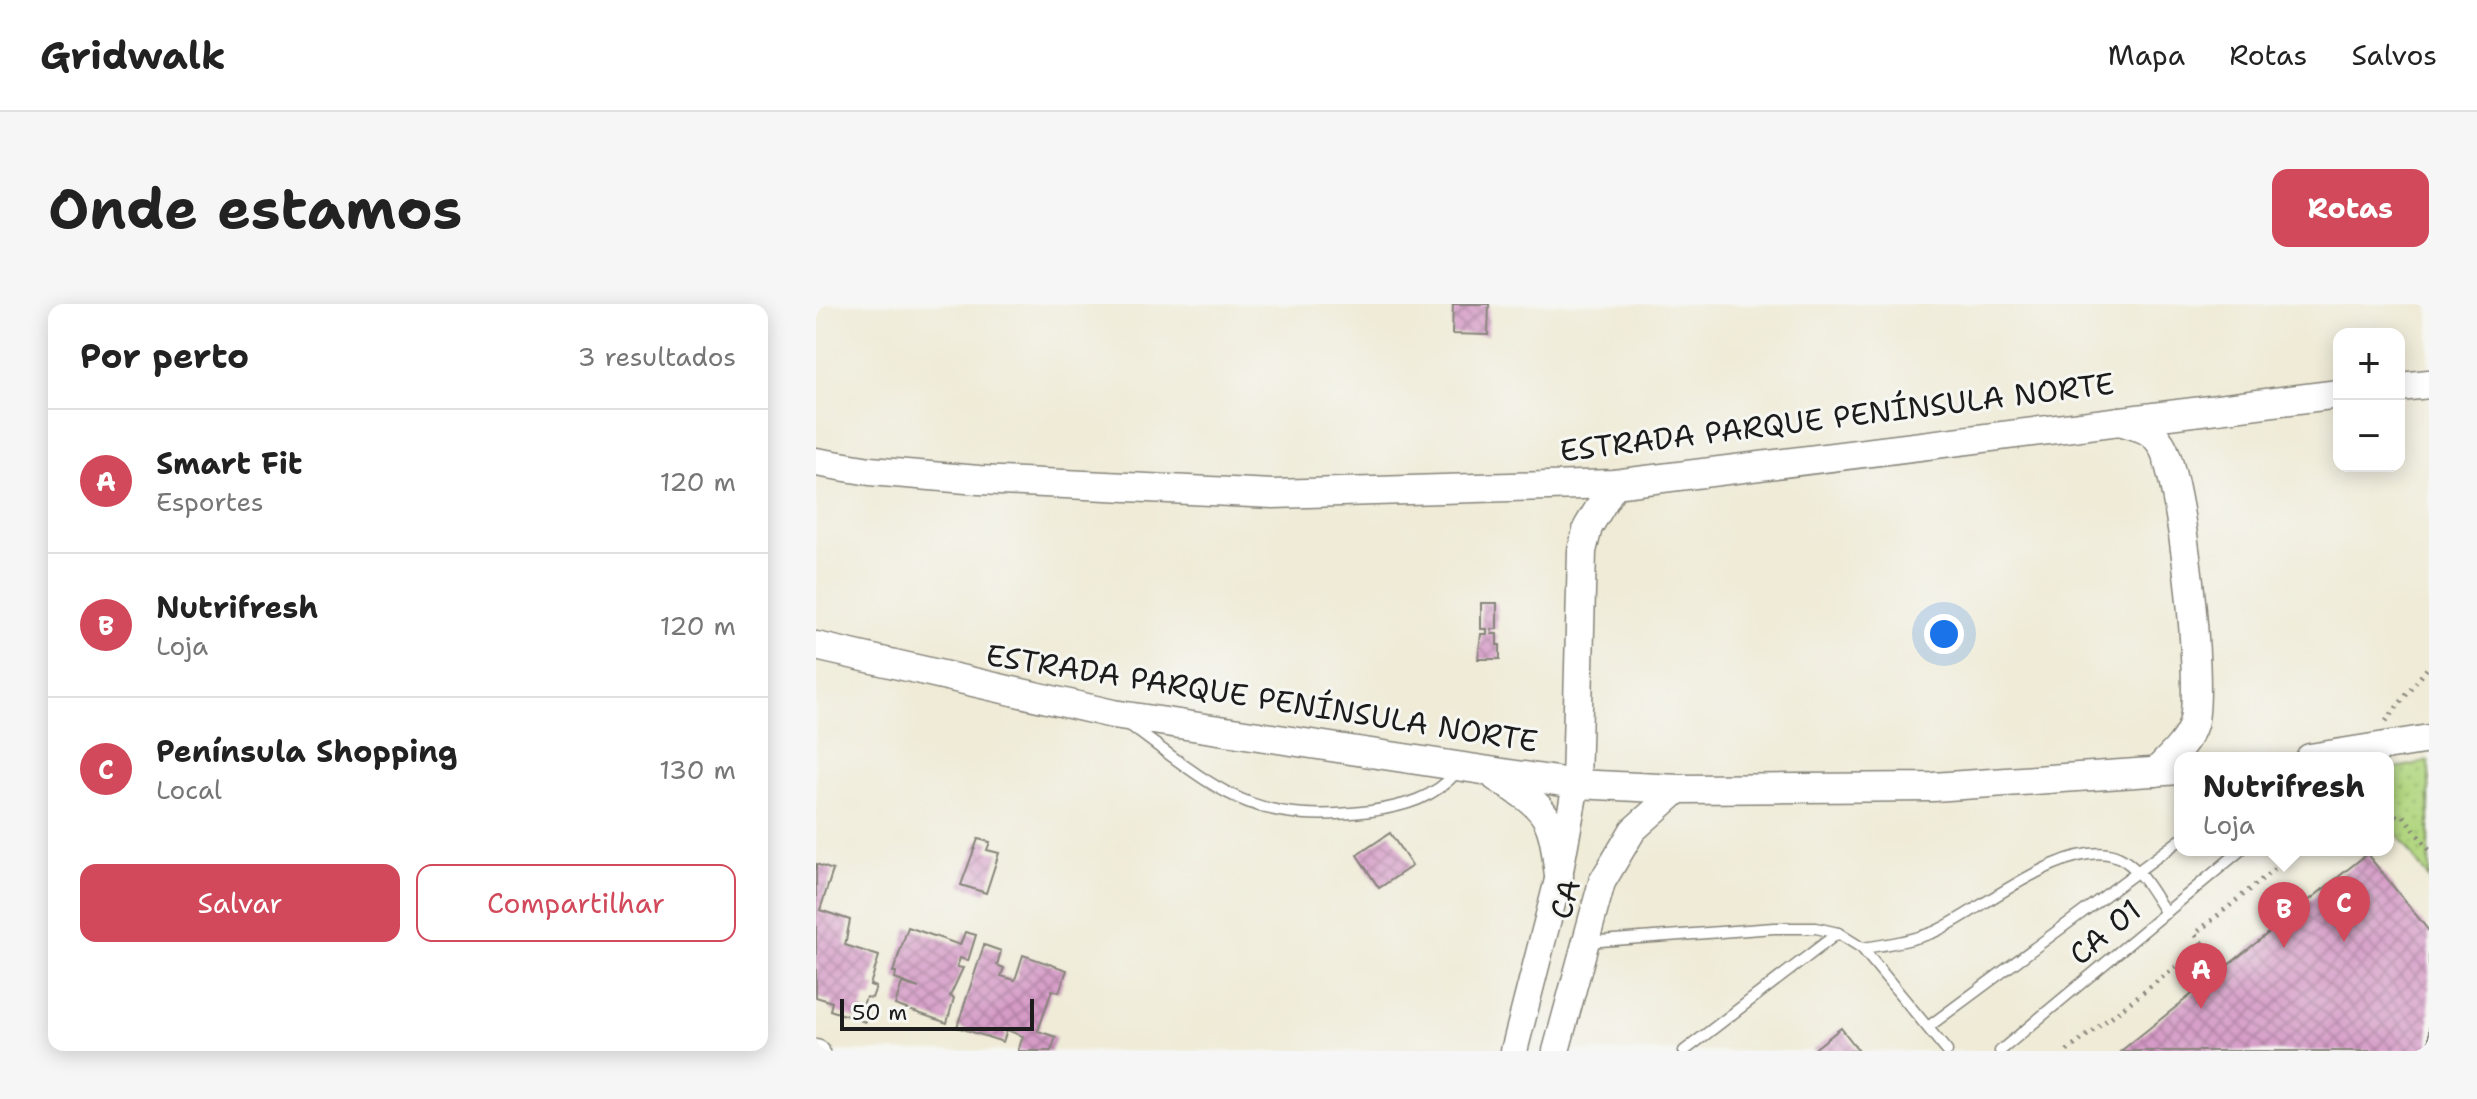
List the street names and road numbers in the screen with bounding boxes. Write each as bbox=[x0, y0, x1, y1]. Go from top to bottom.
street label: ESTRADA PARQUE PENÍNSULA NORTE bbox=[1558, 363, 2116, 471]
street label: ESTRADA PARQUE PENÍNSULA NORTE bbox=[983, 634, 1541, 762]
street label: CA bbox=[1540, 874, 1590, 924]
street label: CA 01 bbox=[2060, 890, 2150, 974]

